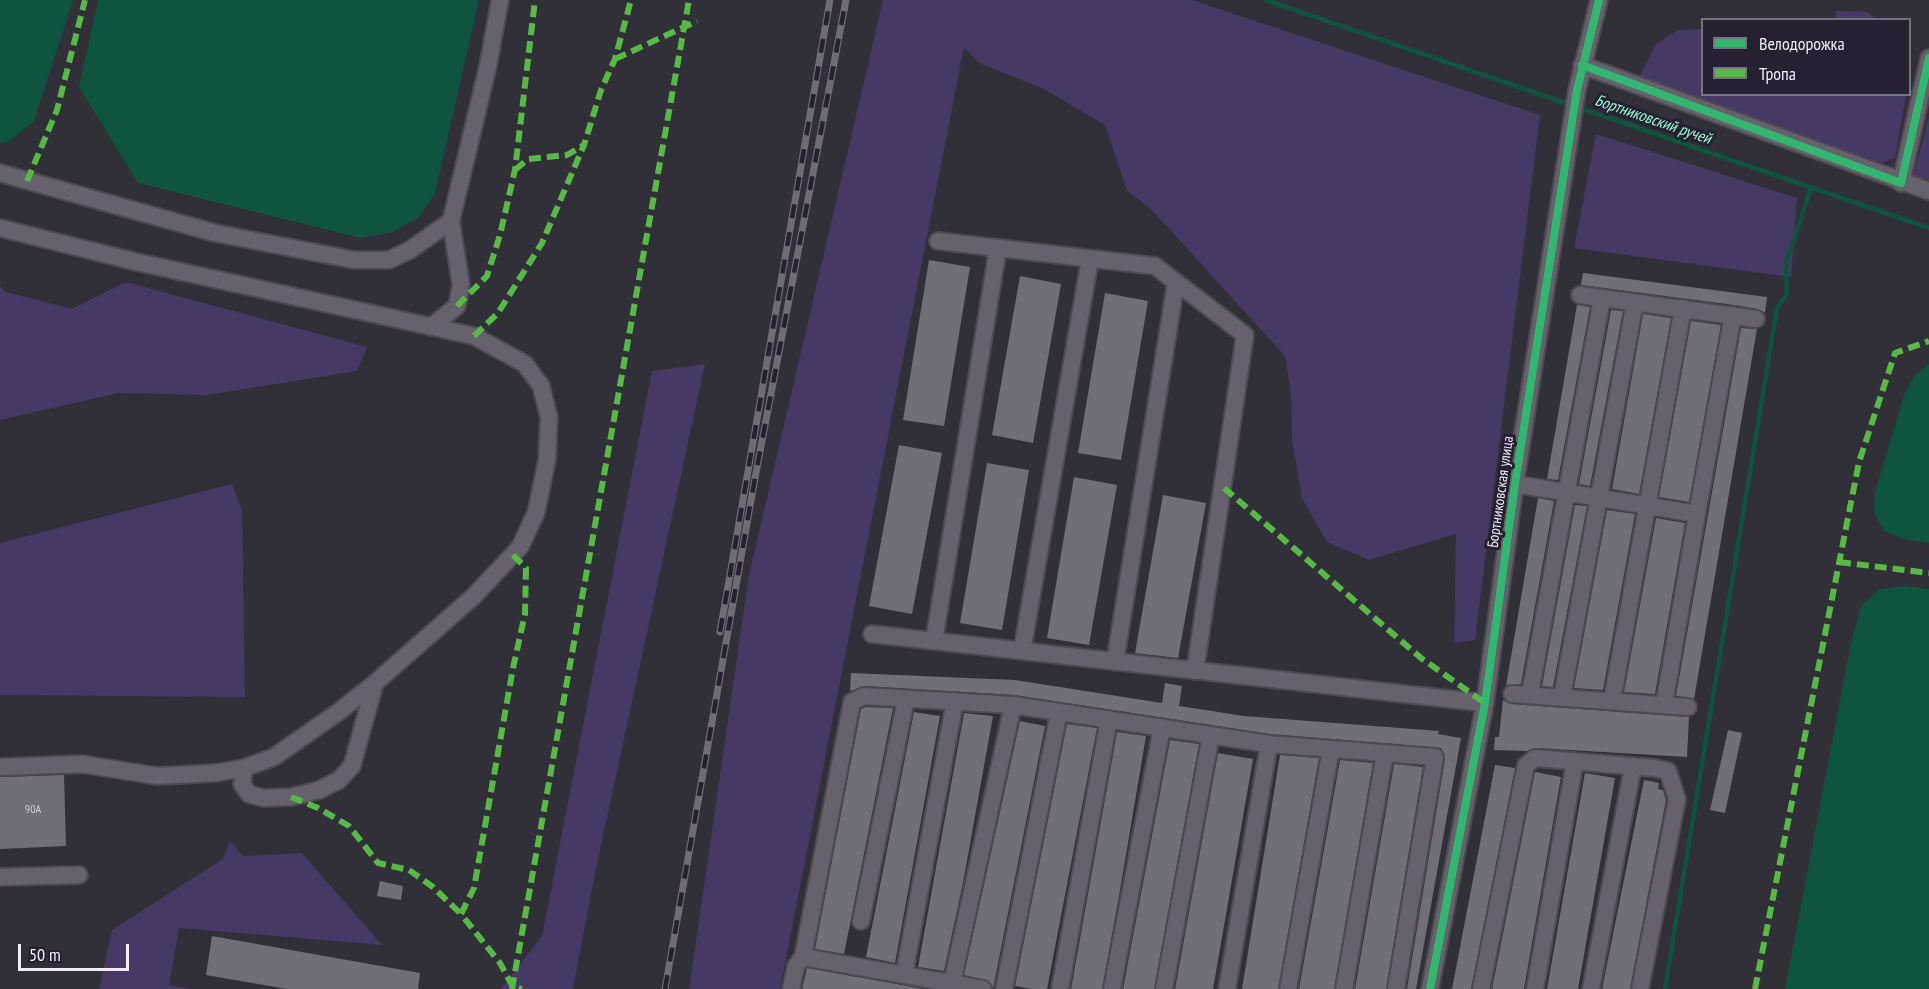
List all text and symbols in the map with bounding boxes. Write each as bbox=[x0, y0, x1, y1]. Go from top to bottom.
legend bbox=[1701, 18, 1911, 96]
text: Велодорожка bbox=[1759, 32, 1845, 55]
text: Тропа bbox=[1759, 62, 1796, 85]
water label: Бортниковский ручей bbox=[1592, 91, 1714, 149]
street label: Бортниковская улица bbox=[1484, 435, 1518, 549]
house number: 90А bbox=[25, 803, 41, 817]
scale bar bbox=[21, 932, 132, 970]
text: 50 m bbox=[29, 943, 61, 966]

